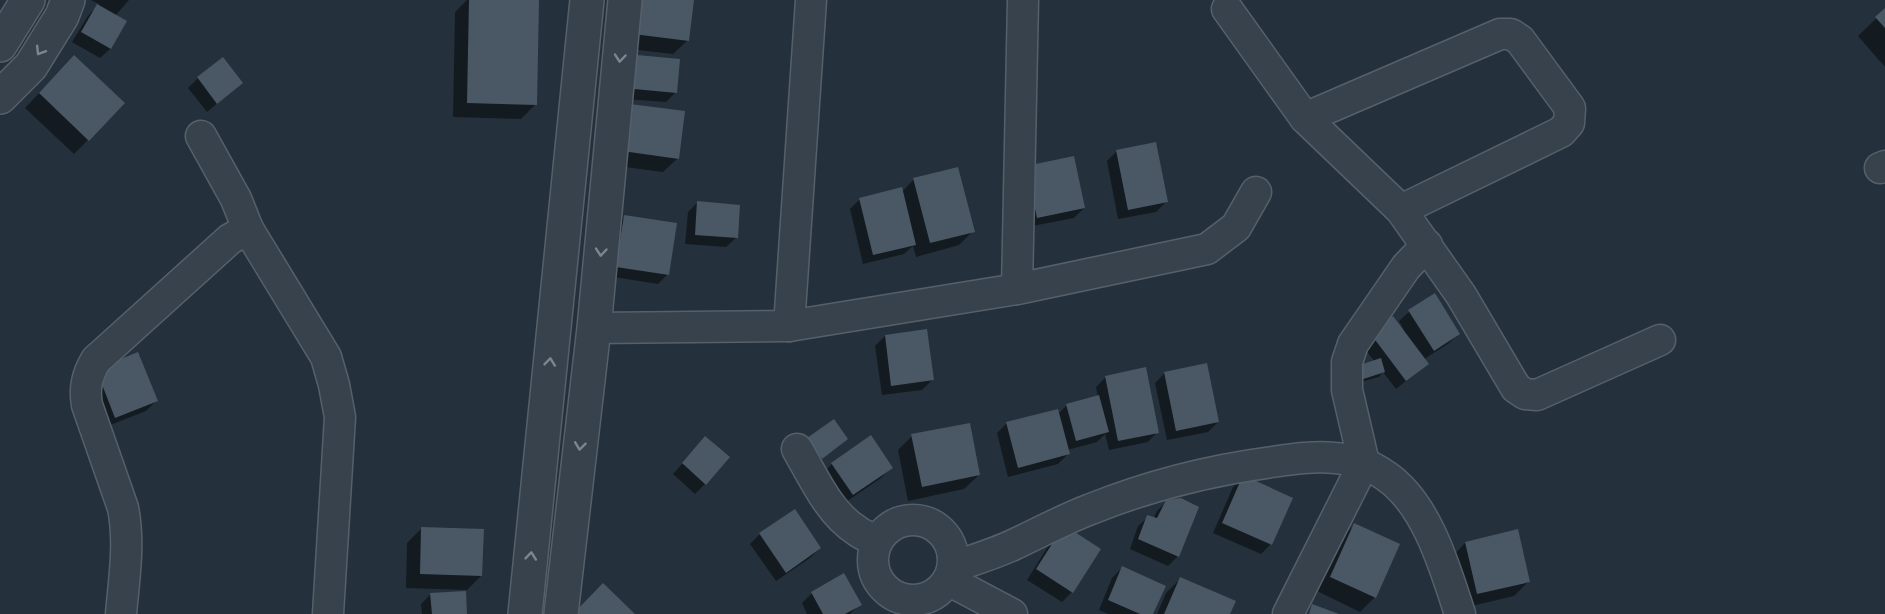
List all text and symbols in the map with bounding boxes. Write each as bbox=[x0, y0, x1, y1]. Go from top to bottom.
one-way arrow bbox=[36, 45, 48, 55]
one-way arrow bbox=[614, 54, 627, 63]
one-way arrow bbox=[595, 248, 608, 257]
one-way arrow bbox=[544, 357, 556, 366]
one-way arrow bbox=[574, 442, 587, 451]
one-way arrow bbox=[524, 551, 537, 560]

